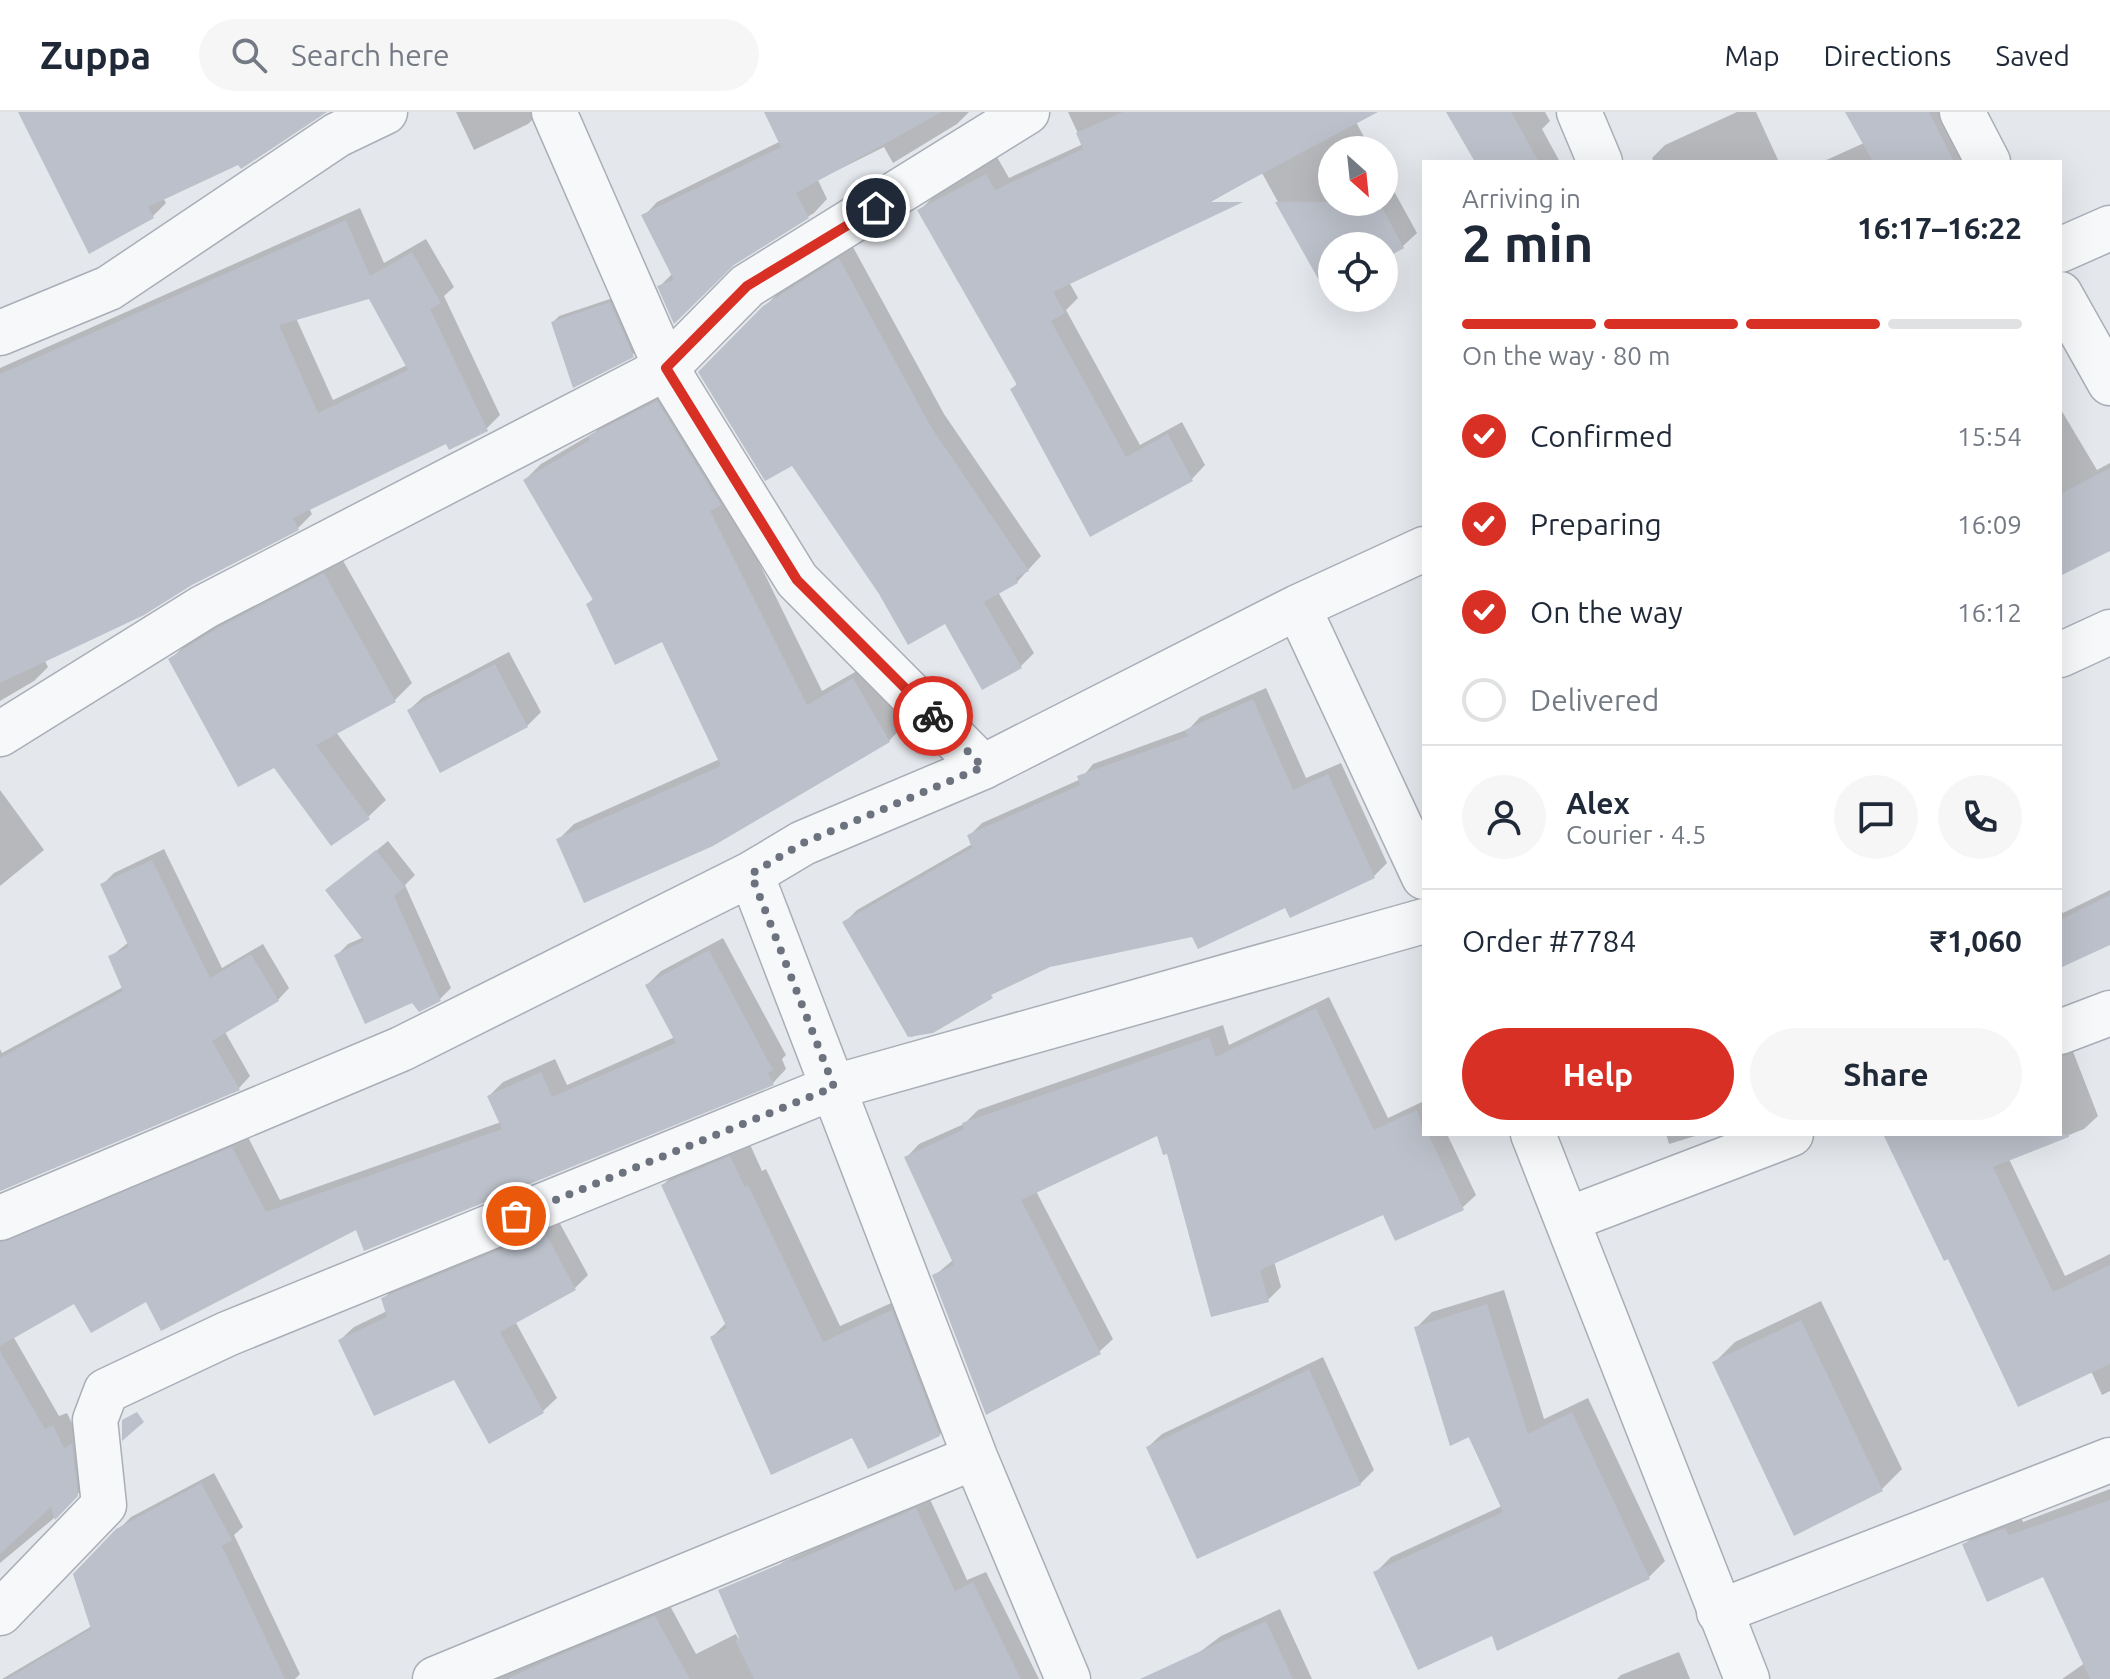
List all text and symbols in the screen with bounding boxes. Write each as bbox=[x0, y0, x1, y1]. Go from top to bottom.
search box bbox=[199, 19, 759, 91]
icon: search bbox=[227, 33, 271, 77]
text: Zuppa bbox=[40, 34, 151, 76]
text: Search here bbox=[291, 38, 450, 72]
text: Map bbox=[1724, 40, 1780, 71]
text: Directions bbox=[1824, 40, 1951, 71]
text: Saved bbox=[1995, 40, 2070, 71]
north arrow bbox=[1318, 136, 1398, 216]
map controls bbox=[1318, 136, 1398, 312]
pin bbox=[842, 174, 910, 242]
text: Arriving in bbox=[1462, 184, 1581, 213]
icon: home bbox=[854, 186, 898, 230]
text: 16:17–16:22 bbox=[1857, 211, 2022, 245]
text: 2 min bbox=[1462, 214, 1593, 272]
button: locate bbox=[1318, 232, 1398, 312]
text: On the way · 80 m bbox=[1462, 341, 1670, 370]
icon: check bbox=[1462, 414, 1506, 458]
text: Confirmed bbox=[1530, 419, 1673, 453]
text: 15:54 bbox=[1957, 422, 2022, 451]
icon: check bbox=[1462, 502, 1506, 546]
text: Preparing bbox=[1530, 507, 1662, 541]
text: 16:09 bbox=[1957, 510, 2022, 539]
icon: check bbox=[1462, 590, 1506, 634]
text: On the way bbox=[1530, 595, 1683, 629]
text: 16:12 bbox=[1957, 598, 2022, 627]
courier bbox=[893, 676, 973, 756]
text: Delivered bbox=[1530, 683, 1659, 717]
icon: bike bbox=[911, 694, 955, 738]
button: person bbox=[1462, 775, 1546, 859]
button: chat bbox=[1834, 775, 1918, 859]
button: phone bbox=[1938, 775, 2022, 859]
text: Alex bbox=[1566, 786, 1630, 820]
text: Courier · 4.5 bbox=[1566, 820, 1706, 849]
text: Order #7784 bbox=[1462, 924, 1636, 958]
text: ₹1,060 bbox=[1930, 924, 2022, 958]
button: Help bbox=[1462, 1028, 1734, 1120]
button: Share bbox=[1750, 1028, 2022, 1120]
pin bbox=[482, 1182, 550, 1250]
icon: bag bbox=[494, 1194, 538, 1238]

